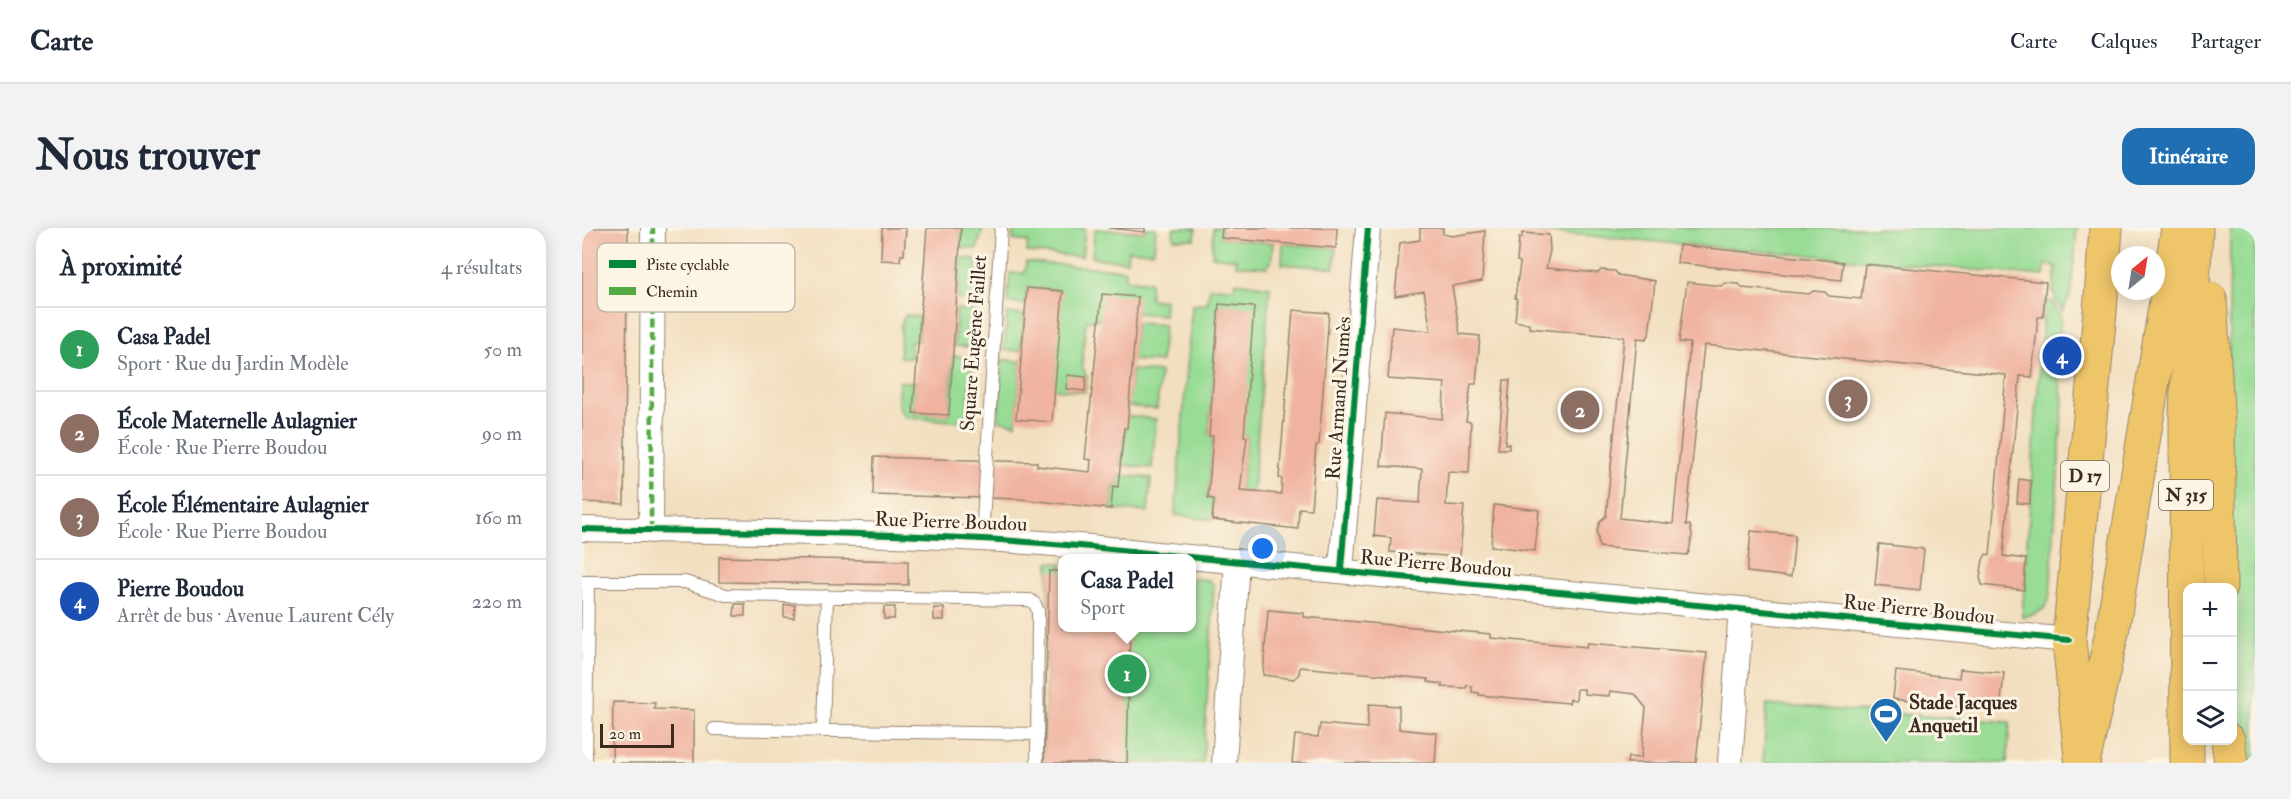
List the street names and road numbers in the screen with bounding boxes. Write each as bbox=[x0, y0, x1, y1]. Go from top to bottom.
street label: Square Eugène Faillet bbox=[955, 254, 992, 432]
street label: Rue Armand Numès bbox=[1320, 315, 1357, 481]
road number: D 17 bbox=[2061, 461, 2109, 491]
road number: N 315 bbox=[2159, 480, 2213, 510]
street label: Rue Pierre Boudou bbox=[874, 506, 1028, 537]
street label: Rue Pierre Boudou bbox=[1359, 544, 1513, 583]
street label: Rue Pierre Boudou bbox=[1842, 589, 1996, 630]

